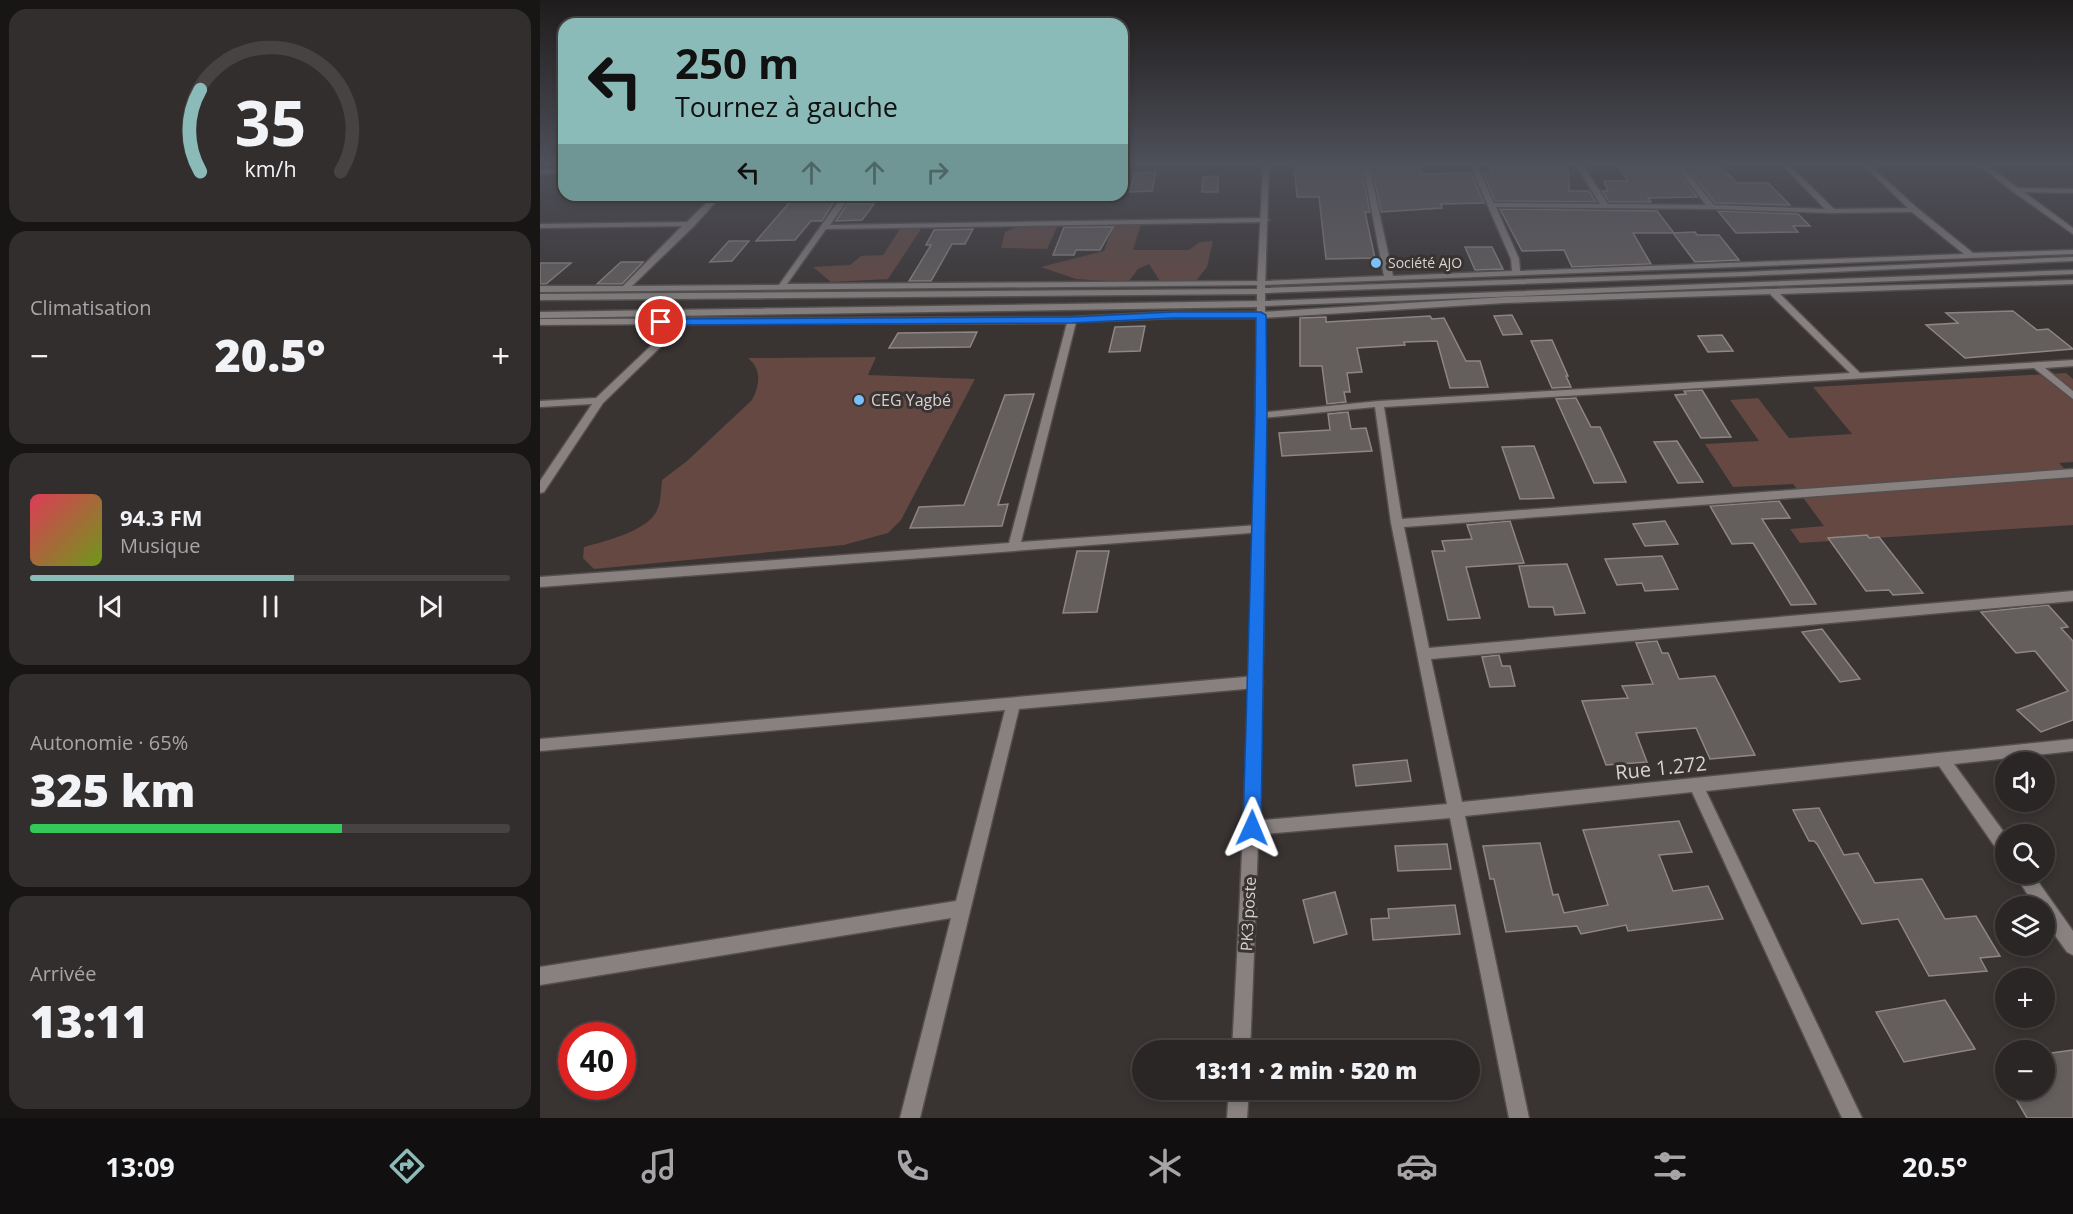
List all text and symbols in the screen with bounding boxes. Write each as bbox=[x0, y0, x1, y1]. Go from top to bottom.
text: 250 m bbox=[675, 34, 799, 91]
icon: left bbox=[576, 42, 654, 120]
text: 35 bbox=[234, 80, 306, 165]
text: Tournez à gauche bbox=[675, 88, 898, 125]
text: km/h bbox=[244, 155, 296, 184]
icon: left bbox=[732, 156, 765, 189]
icon: ahead bbox=[795, 156, 828, 189]
icon: ahead bbox=[858, 156, 891, 189]
icon: right bbox=[921, 156, 954, 189]
place label: Société AJO bbox=[1388, 253, 1462, 272]
marker: Société AJO bbox=[1369, 256, 1383, 270]
text: Climatisation bbox=[30, 294, 152, 321]
pin bbox=[635, 296, 686, 347]
icon: arrive bbox=[644, 305, 677, 338]
text: 20.5° bbox=[214, 324, 326, 385]
text: − bbox=[30, 333, 49, 378]
text: + bbox=[491, 333, 510, 378]
place label: CEG Yagbé bbox=[871, 389, 951, 411]
marker: CEG Yagbé bbox=[852, 393, 866, 407]
text: 94.3 FM bbox=[120, 502, 203, 532]
text: Musique bbox=[120, 532, 201, 559]
icon: previous bbox=[94, 590, 127, 623]
icon: pause bbox=[254, 590, 287, 623]
icon: next bbox=[414, 590, 447, 623]
text: Autonomie · 65% bbox=[30, 729, 188, 756]
street label: Rue 1.272 bbox=[1614, 749, 1708, 786]
map controls bbox=[1995, 752, 2055, 1100]
button: sound bbox=[1995, 752, 2055, 812]
text: 325 km bbox=[30, 759, 195, 820]
position arrow bbox=[1220, 796, 1284, 860]
button: search bbox=[1995, 824, 2055, 884]
street label: PK3 poste bbox=[1235, 876, 1261, 952]
button: layers bbox=[1995, 896, 2055, 956]
text: Arrivée bbox=[30, 960, 97, 987]
button: + bbox=[1995, 968, 2055, 1028]
text: 13:11 bbox=[30, 990, 148, 1051]
speed limit sign: 40 bbox=[558, 1022, 636, 1100]
button: − bbox=[1995, 1040, 2055, 1100]
text: 13:11 · 2 min · 520 m bbox=[1195, 1055, 1417, 1085]
icon: directions bbox=[386, 1145, 428, 1187]
icon: music bbox=[638, 1145, 680, 1187]
icon: phone bbox=[891, 1145, 933, 1187]
icon: climate bbox=[1144, 1145, 1186, 1187]
icon: car bbox=[1396, 1145, 1438, 1187]
icon: filters bbox=[1649, 1145, 1691, 1187]
text: 13:09 bbox=[105, 1148, 175, 1185]
text: 20.5° bbox=[1902, 1148, 1968, 1185]

